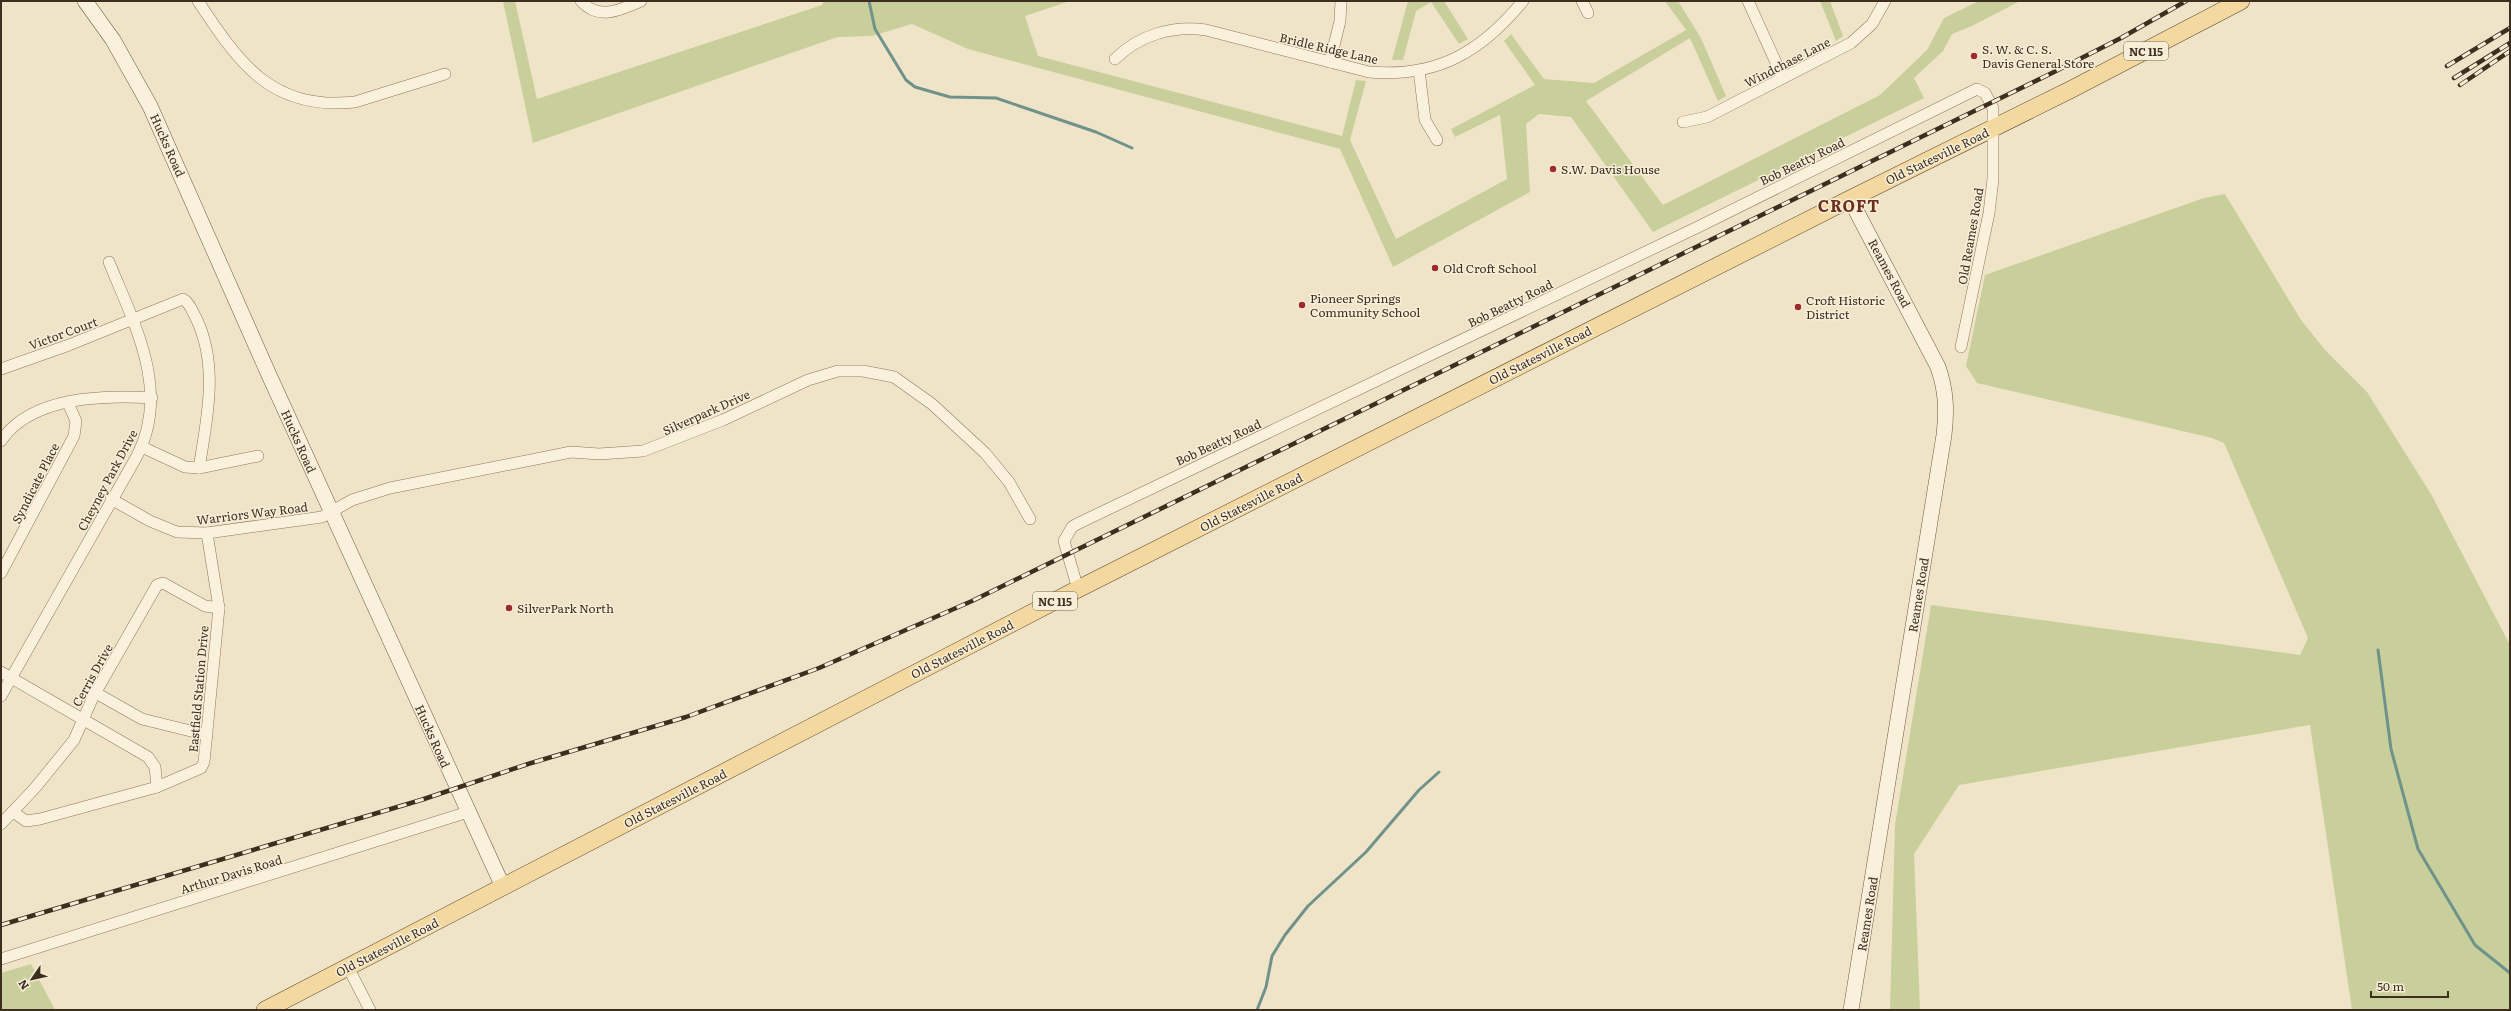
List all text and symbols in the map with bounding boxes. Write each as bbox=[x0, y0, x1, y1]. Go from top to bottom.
street label: Bridle Ridge Lane bbox=[1278, 28, 1380, 68]
street label: Windchase Lane bbox=[1741, 33, 1833, 91]
place label: S. W. & C. S. Davis General Store bbox=[1982, 40, 2094, 72]
road number: NC 115 bbox=[2124, 42, 2168, 60]
marker: S. W. & C. S. Davis General Store bbox=[1969, 51, 1979, 61]
street label: Hucks Road bbox=[146, 110, 190, 180]
street label: Old Statesville Road bbox=[1882, 123, 1993, 189]
street label: Bob Beatty Road bbox=[1756, 132, 1848, 189]
place label: S.W. Davis House bbox=[1561, 160, 1660, 178]
marker: S.W. Davis House bbox=[1548, 164, 1558, 174]
street label: Old Reames Road bbox=[1953, 185, 1987, 286]
district label: CROFT bbox=[1818, 193, 1880, 217]
street label: Reames Road bbox=[1864, 235, 1916, 311]
place label: Old Croft School bbox=[1443, 259, 1537, 277]
marker: Old Croft School bbox=[1430, 263, 1440, 273]
street label: Bob Beatty Road bbox=[1464, 274, 1556, 331]
place label: Pioneer Springs Community School bbox=[1310, 289, 1420, 321]
place label: Croft Historic District bbox=[1806, 291, 1885, 323]
marker: Pioneer Springs Community School bbox=[1297, 300, 1307, 310]
marker: Croft Historic District bbox=[1793, 302, 1803, 312]
street label: Victor Court bbox=[26, 312, 100, 354]
street label: Old Statesville Road bbox=[1485, 321, 1595, 389]
street label: Silverpark Drive bbox=[659, 385, 753, 439]
street label: Hucks Road bbox=[277, 406, 321, 476]
street label: Bob Beatty Road bbox=[1172, 414, 1264, 470]
street label: Cheyney Park Drive bbox=[73, 426, 141, 534]
street label: Syndicate Place bbox=[7, 440, 63, 526]
street label: Old Statesville Road bbox=[1196, 468, 1306, 536]
street label: Warriors Way Road bbox=[195, 497, 309, 529]
street label: Reames Road bbox=[1903, 556, 1933, 634]
road number: NC 115 bbox=[1033, 592, 1077, 610]
place label: SilverPark North bbox=[517, 599, 614, 617]
marker: SilverPark North bbox=[504, 603, 514, 613]
street label: Old Statesville Road bbox=[907, 615, 1017, 683]
street label: Eastfield Station Drive bbox=[183, 625, 213, 753]
street label: Cerris Drive bbox=[67, 640, 117, 710]
street label: Hucks Road bbox=[411, 701, 455, 771]
street label: Old Statesville Road bbox=[620, 764, 730, 832]
street label: Arthur Davis Road bbox=[178, 850, 285, 898]
street label: Reames Road bbox=[1852, 875, 1882, 953]
street label: Old Statesville Road bbox=[332, 913, 442, 981]
north arrow bbox=[12, 959, 52, 999]
scale bar bbox=[2371, 973, 2448, 999]
text: N bbox=[14, 977, 32, 993]
text: 50 m bbox=[2377, 977, 2404, 995]

